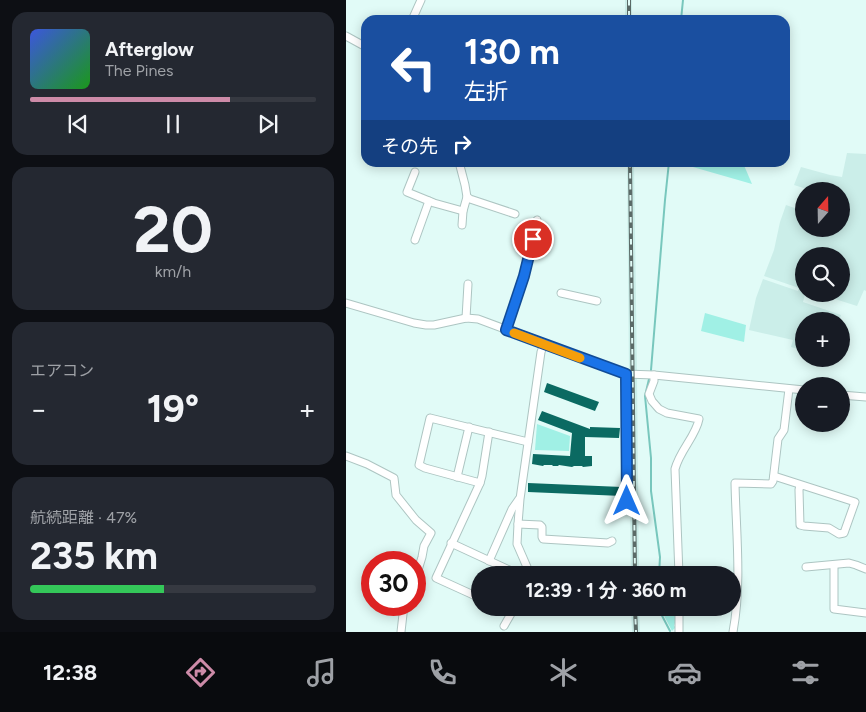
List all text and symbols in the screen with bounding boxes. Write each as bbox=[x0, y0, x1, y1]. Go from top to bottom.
text: 130 m bbox=[464, 31, 560, 73]
icon: left bbox=[381, 35, 446, 100]
text: Afterglow bbox=[105, 38, 194, 61]
text: The Pines bbox=[105, 61, 174, 80]
text: 左折 bbox=[464, 78, 508, 105]
icon: previous bbox=[64, 110, 92, 138]
icon: pause bbox=[159, 110, 187, 138]
icon: next bbox=[254, 110, 282, 138]
icon: right bbox=[448, 130, 476, 158]
text: その先 bbox=[381, 135, 438, 158]
north arrow bbox=[795, 182, 850, 238]
map controls bbox=[795, 182, 850, 432]
text: 20 bbox=[133, 190, 213, 268]
pin bbox=[512, 218, 554, 260]
icon: arrive bbox=[519, 225, 547, 253]
button: search bbox=[795, 247, 850, 302]
text: km/h bbox=[155, 262, 191, 281]
button: + bbox=[795, 312, 850, 367]
text: エアコン bbox=[30, 361, 94, 380]
button: − bbox=[795, 377, 850, 432]
text: 19° bbox=[147, 386, 199, 432]
text: − bbox=[30, 392, 47, 426]
text: + bbox=[299, 392, 316, 426]
position arrow bbox=[600, 474, 652, 526]
text: 航続距離 · 47% bbox=[30, 508, 137, 527]
text: 235 km bbox=[30, 533, 158, 579]
speed limit sign: 30 bbox=[361, 551, 426, 616]
text: 12:39 · 1 分 · 360 m bbox=[526, 579, 686, 602]
icon: directions bbox=[183, 655, 218, 690]
icon: music bbox=[304, 655, 339, 690]
icon: phone bbox=[425, 655, 460, 690]
icon: climate bbox=[546, 655, 581, 690]
icon: car bbox=[667, 655, 702, 690]
icon: filters bbox=[788, 655, 823, 690]
text: 12:38 bbox=[43, 659, 97, 686]

